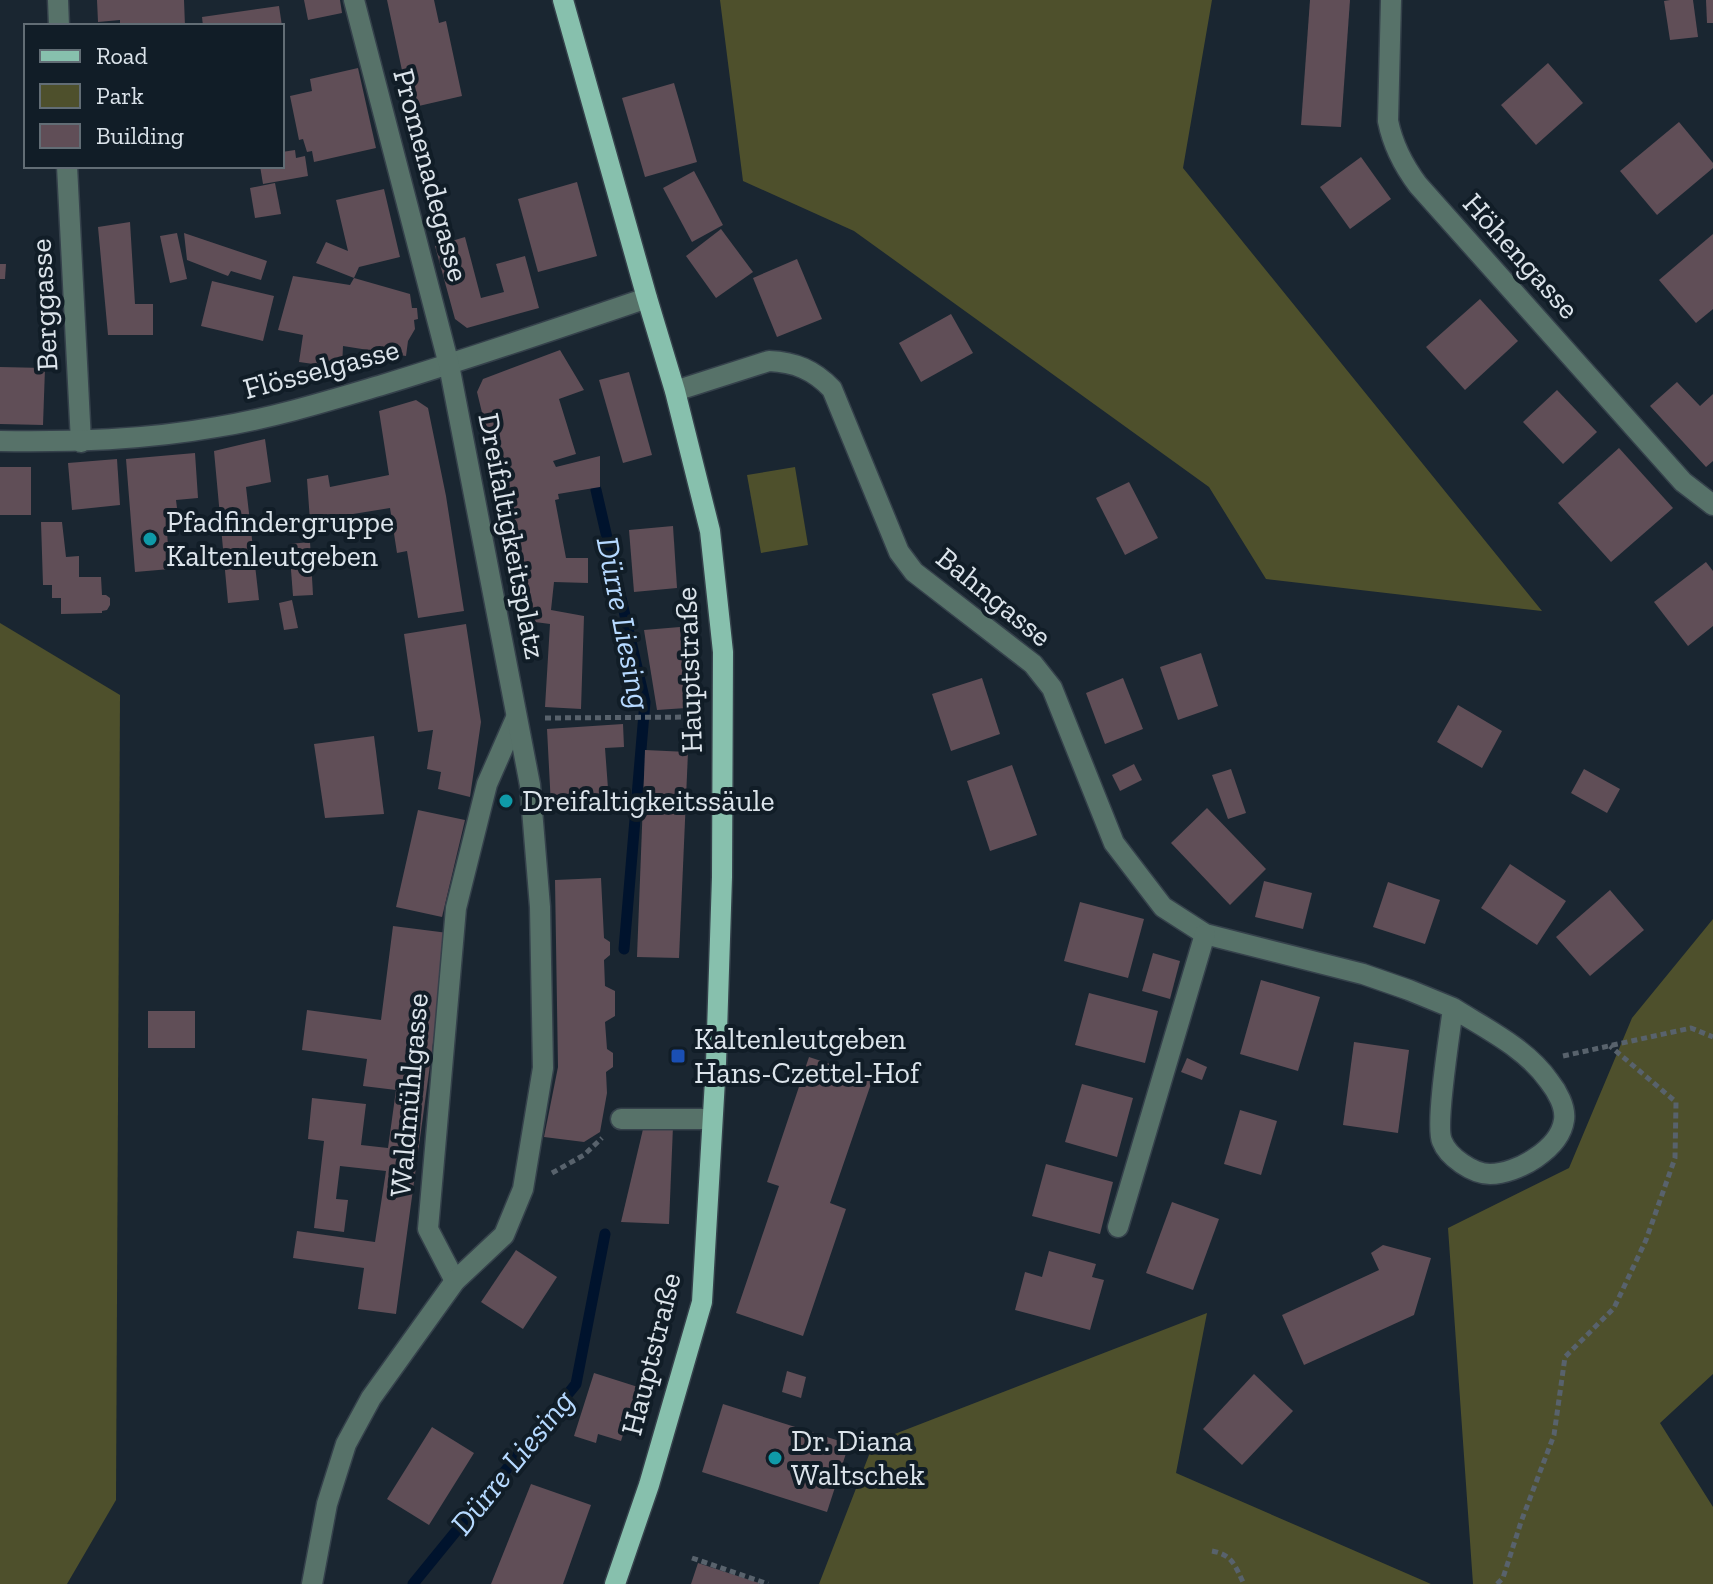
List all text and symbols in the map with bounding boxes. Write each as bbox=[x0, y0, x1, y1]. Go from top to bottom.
legend bbox=[24, 24, 284, 168]
text: Road bbox=[96, 41, 148, 70]
street label: Promenadegasse bbox=[385, 65, 477, 285]
text: Park bbox=[96, 81, 144, 110]
text: Building bbox=[96, 121, 184, 150]
street label: Höhengasse bbox=[1455, 186, 1587, 326]
street label: Berggasse bbox=[23, 238, 65, 372]
street label: Flösselgasse bbox=[239, 331, 403, 407]
street label: Dreifaltigkeitsplatz bbox=[470, 410, 554, 662]
place label: Pfadfindergruppe Kaltenleutgeben bbox=[166, 504, 394, 574]
marker: Pfadfindergruppe Kaltenleutgeben bbox=[141, 530, 159, 548]
water label: Dürre Liesing bbox=[589, 533, 659, 713]
street label: Bahngasse bbox=[929, 540, 1059, 654]
street label: Hauptstraße bbox=[668, 586, 710, 754]
place label: Dreifaltigkeitssäule bbox=[522, 783, 775, 819]
marker: Dreifaltigkeitssäule bbox=[497, 792, 515, 810]
street label: Waldmühlgasse bbox=[382, 992, 436, 1198]
place label: Kaltenleutgeben Hans-Czettel-Hof bbox=[694, 1021, 922, 1091]
marker: Kaltenleutgeben Hans-Czettel-Hof bbox=[669, 1047, 687, 1065]
street label: Hauptstraße bbox=[613, 1269, 689, 1439]
water label: Dürre Liesing bbox=[442, 1382, 582, 1542]
place label: Dr. Diana Waltschek bbox=[791, 1423, 925, 1493]
marker: Dr. Diana Waltschek bbox=[766, 1449, 784, 1467]

